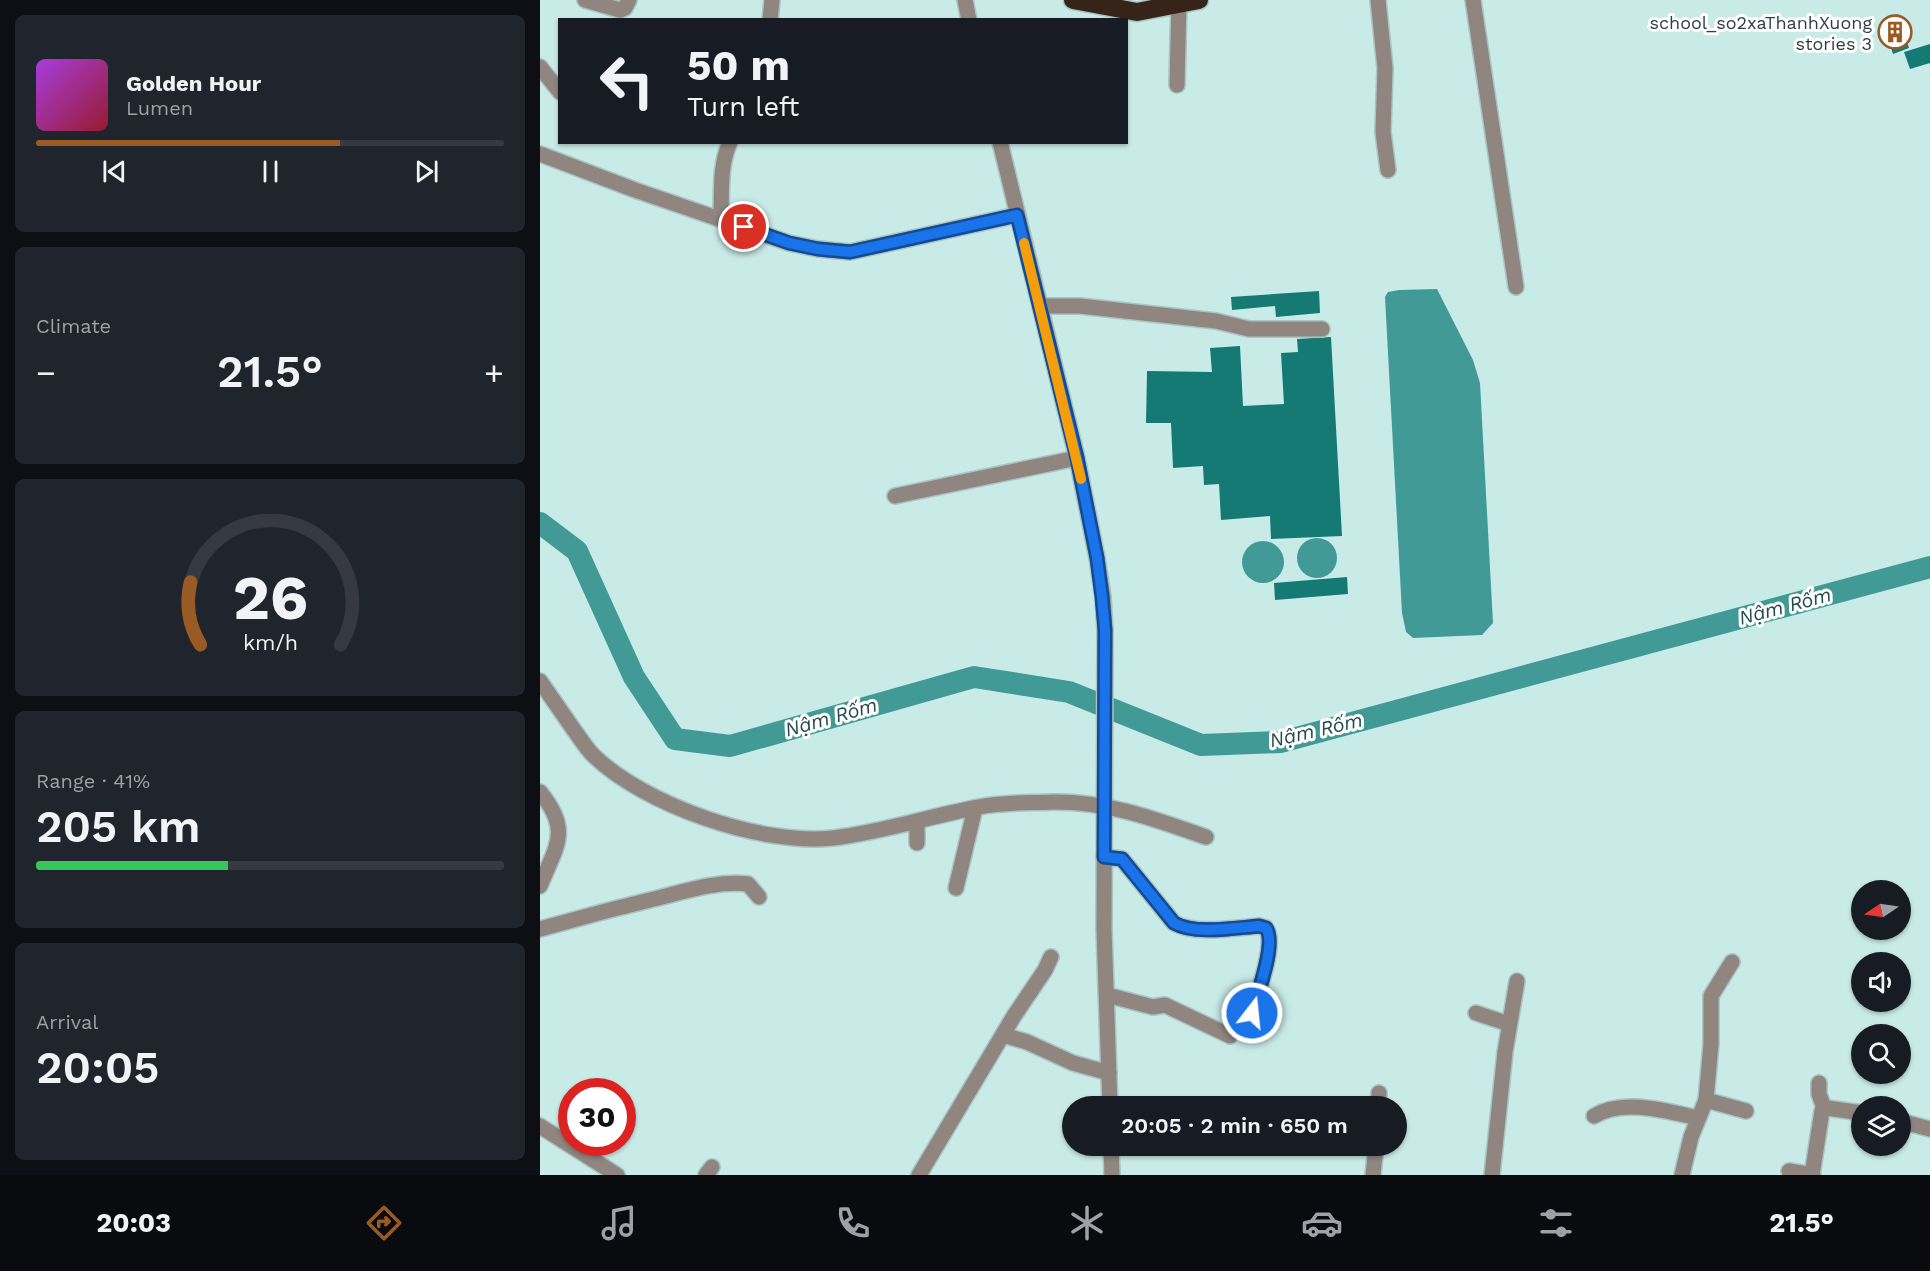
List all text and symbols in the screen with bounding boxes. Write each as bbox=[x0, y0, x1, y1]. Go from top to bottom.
place label: school_so2xaThanhXuong stories 3 bbox=[1649, 12, 1872, 54]
building icon: school_so2xaThanhXuong stories 3 bbox=[1877, 14, 1913, 50]
text: 50 m bbox=[687, 41, 790, 90]
icon: left bbox=[588, 42, 666, 120]
text: Golden Hour bbox=[126, 71, 261, 96]
text: Turn left bbox=[687, 91, 799, 123]
text: Lumen bbox=[126, 96, 193, 120]
icon: previous bbox=[98, 155, 131, 188]
icon: pause bbox=[254, 155, 287, 188]
icon: next bbox=[410, 155, 443, 188]
pin bbox=[718, 201, 769, 252]
icon: arrive bbox=[727, 210, 760, 243]
text: Climate bbox=[36, 314, 111, 338]
text: 21.5° bbox=[217, 345, 323, 398]
text: − bbox=[36, 353, 56, 392]
text: + bbox=[484, 353, 504, 392]
text: 26 bbox=[232, 561, 308, 634]
water label: Nậm Rốm bbox=[1736, 582, 1834, 630]
text: km/h bbox=[242, 630, 298, 655]
water label: Nậm Rốm bbox=[782, 692, 880, 742]
water label: Nậm Rốm bbox=[1267, 708, 1365, 752]
text: Range · 41% bbox=[36, 769, 150, 793]
text: 205 km bbox=[36, 800, 201, 853]
north arrow bbox=[1851, 880, 1911, 940]
map controls bbox=[1851, 880, 1911, 1156]
button: sound bbox=[1851, 952, 1911, 1012]
position arrow bbox=[1220, 981, 1284, 1045]
text: Arrival bbox=[36, 1010, 98, 1034]
button: search bbox=[1851, 1024, 1911, 1084]
text: 20:05 bbox=[36, 1041, 159, 1094]
speed limit sign: 30 bbox=[558, 1078, 636, 1156]
button: layers bbox=[1851, 1096, 1911, 1156]
text: 20:05 · 2 min · 650 m bbox=[1121, 1113, 1348, 1138]
icon: directions bbox=[363, 1202, 405, 1244]
icon: music bbox=[598, 1202, 640, 1244]
icon: phone bbox=[832, 1202, 874, 1244]
icon: climate bbox=[1066, 1202, 1108, 1244]
icon: car bbox=[1301, 1202, 1343, 1244]
icon: filters bbox=[1535, 1202, 1577, 1244]
text: 20:03 bbox=[96, 1207, 171, 1239]
text: 21.5° bbox=[1769, 1207, 1834, 1239]

